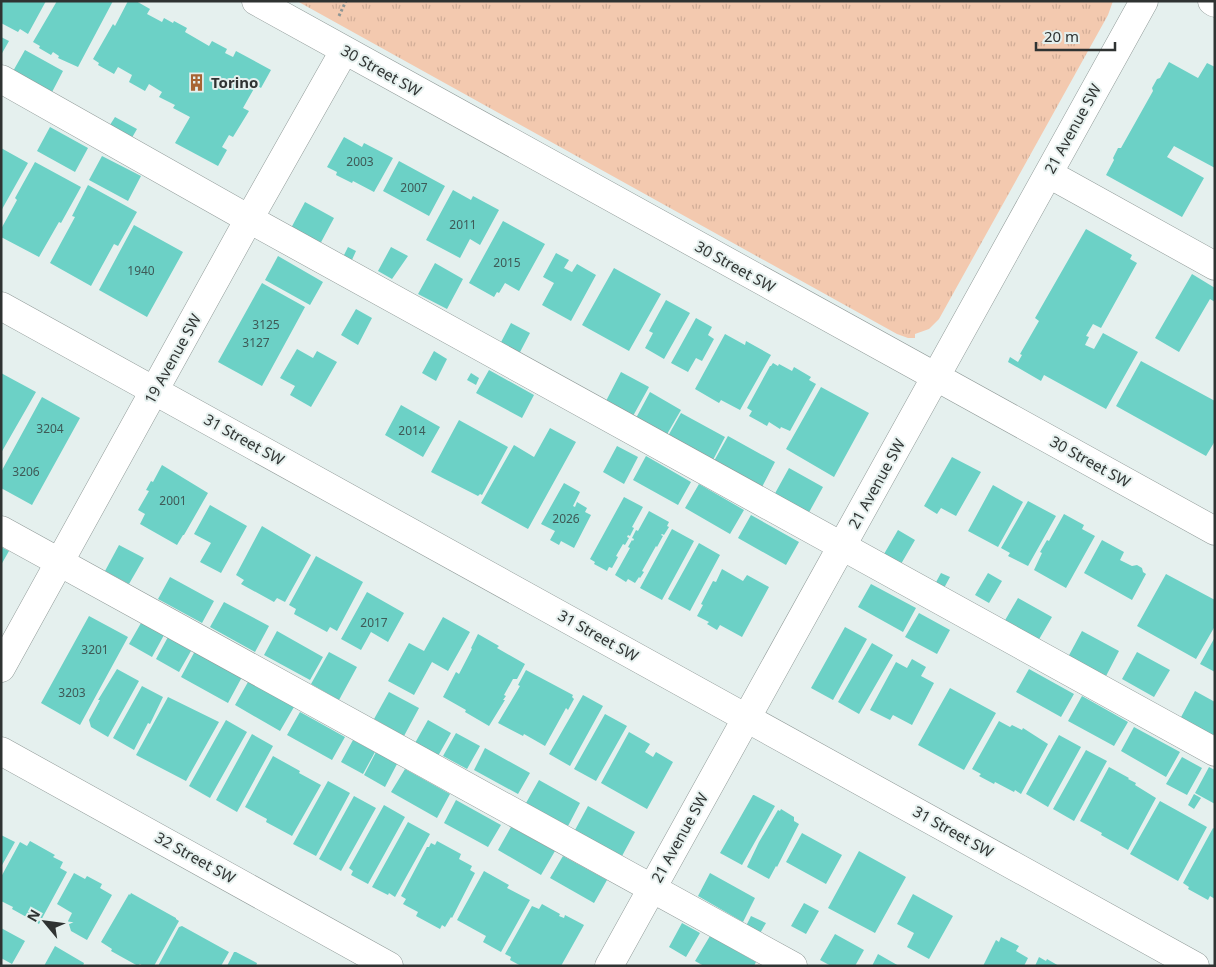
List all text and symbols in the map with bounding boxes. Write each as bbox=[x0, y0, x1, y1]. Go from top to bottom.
scale bar bbox=[1036, 20, 1115, 52]
text: 20 m bbox=[1044, 26, 1079, 46]
street label: 30 Street SW bbox=[338, 40, 425, 100]
place label: Torino bbox=[211, 72, 258, 92]
building icon: Torino bbox=[187, 73, 207, 93]
street label: 21 Avenue SW bbox=[1039, 80, 1105, 177]
house number: 2003 bbox=[346, 153, 374, 170]
house number: 2007 bbox=[400, 179, 428, 196]
house number: 2011 bbox=[449, 216, 477, 233]
street label: 30 Street SW bbox=[692, 236, 779, 296]
house number: 2015 bbox=[493, 254, 521, 271]
house number: 1940 bbox=[127, 262, 155, 279]
street label: 19 Avenue SW bbox=[139, 310, 205, 407]
house number: 3125 bbox=[252, 316, 280, 333]
house number: 3127 bbox=[242, 334, 270, 351]
street label: 31 Street SW bbox=[201, 409, 288, 469]
house number: 3204 bbox=[36, 420, 64, 437]
house number: 2014 bbox=[398, 422, 426, 439]
street label: 30 Street SW bbox=[1047, 431, 1134, 491]
street label: 21 Avenue SW bbox=[843, 435, 909, 532]
house number: 3206 bbox=[12, 463, 40, 480]
house number: 2001 bbox=[159, 492, 187, 509]
house number: 2026 bbox=[552, 510, 580, 527]
street label: 31 Street SW bbox=[555, 605, 642, 665]
house number: 2017 bbox=[360, 614, 388, 631]
house number: 3201 bbox=[81, 641, 109, 658]
house number: 3203 bbox=[58, 684, 86, 701]
street label: 21 Avenue SW bbox=[646, 789, 712, 886]
street label: 31 Street SW bbox=[910, 801, 997, 861]
street label: 32 Street SW bbox=[152, 827, 239, 887]
north arrow bbox=[20, 897, 70, 947]
text: N bbox=[22, 906, 44, 925]

